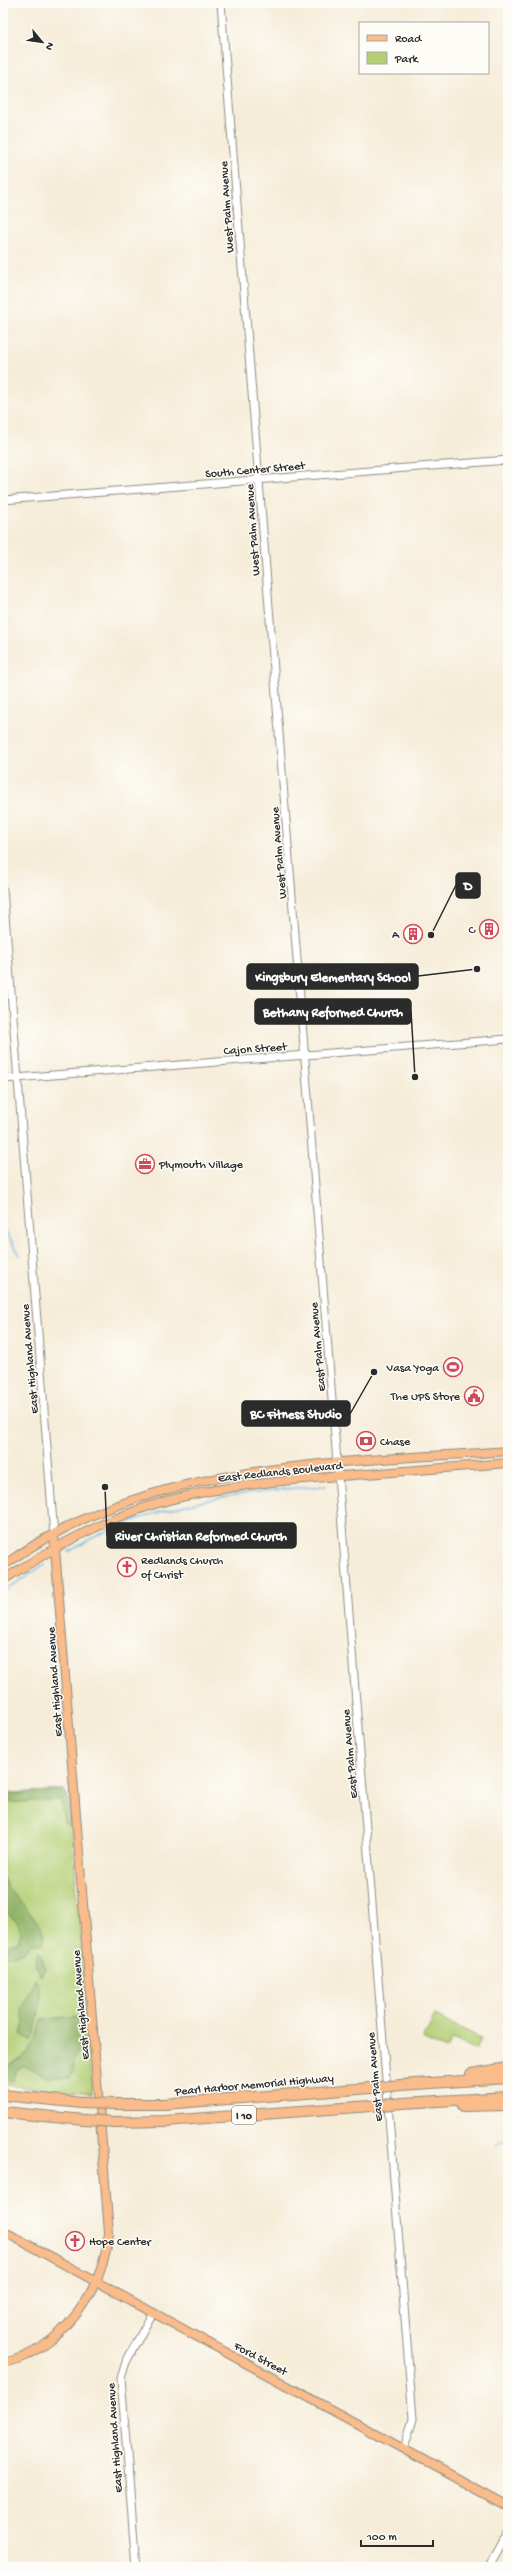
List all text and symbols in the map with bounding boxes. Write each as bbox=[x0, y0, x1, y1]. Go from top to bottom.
north arrow bbox=[22, 22, 62, 62]
legend bbox=[359, 22, 489, 74]
text: Road bbox=[395, 33, 422, 47]
text: N bbox=[42, 40, 56, 52]
text: Park bbox=[394, 53, 420, 67]
street label: West Palm Avenue bbox=[218, 160, 238, 253]
street label: South Center Street bbox=[205, 460, 307, 482]
street label: West Palm Avenue bbox=[244, 483, 264, 576]
street label: West Palm Avenue bbox=[269, 806, 291, 899]
callout: D bbox=[456, 873, 480, 898]
text: D bbox=[463, 880, 473, 895]
building icon: C bbox=[478, 918, 500, 940]
building icon: A bbox=[402, 923, 424, 945]
place label: C bbox=[468, 924, 476, 938]
place label: A bbox=[392, 929, 400, 943]
callout: Kingsbury Elementary School bbox=[247, 964, 418, 989]
text: Kingsbury Elementary School bbox=[254, 971, 411, 986]
callout: Bethany Reformed Church bbox=[255, 999, 411, 1024]
text: Bethany Reformed Church bbox=[262, 1005, 403, 1021]
street label: Cajon Street bbox=[223, 1041, 288, 1059]
office icon: Plymouth Village bbox=[134, 1153, 156, 1175]
place label: Plymouth Village bbox=[158, 1159, 244, 1173]
street label: East Palm Avenue bbox=[308, 1301, 330, 1392]
street label: East Highland Avenue bbox=[19, 1303, 43, 1414]
sports icon: Vasa Yoga bbox=[442, 1356, 464, 1378]
place label: Vasa Yoga bbox=[385, 1362, 439, 1376]
public building icon: The UPS Store bbox=[463, 1385, 485, 1407]
place label: The UPS Store bbox=[390, 1391, 461, 1405]
callout: BC Fitness Studio bbox=[242, 1401, 350, 1426]
text: BC Fitness Studio bbox=[249, 1408, 342, 1423]
bank icon: Chase bbox=[355, 1430, 377, 1452]
place label: Chase bbox=[380, 1436, 411, 1450]
street label: East Redlands Boulevard bbox=[217, 1459, 344, 1486]
callout: River Christian Reformed Church bbox=[107, 1523, 296, 1548]
text: River Christian Reformed Church bbox=[114, 1529, 287, 1545]
place label: Redlands Church of Christ bbox=[141, 1555, 224, 1583]
church icon: Redlands Church of Christ bbox=[116, 1556, 138, 1578]
street label: East Highland Avenue bbox=[45, 1626, 67, 1737]
street label: East Palm Avenue bbox=[340, 1708, 362, 1799]
street label: East Highland Avenue bbox=[70, 1949, 94, 2060]
street label: East Palm Avenue bbox=[365, 2031, 387, 2122]
street label: Pearl Harbor Memorial Highway bbox=[173, 2072, 334, 2100]
road number: I 10 bbox=[232, 2106, 256, 2124]
church icon: Hope Center bbox=[64, 2230, 86, 2252]
place label: Hope Center bbox=[89, 2236, 153, 2250]
street label: Ford Street bbox=[230, 2339, 290, 2380]
street label: East Highland Avenue bbox=[105, 2382, 127, 2493]
scale bar bbox=[361, 2522, 433, 2548]
text: 100 m bbox=[366, 2531, 397, 2545]

